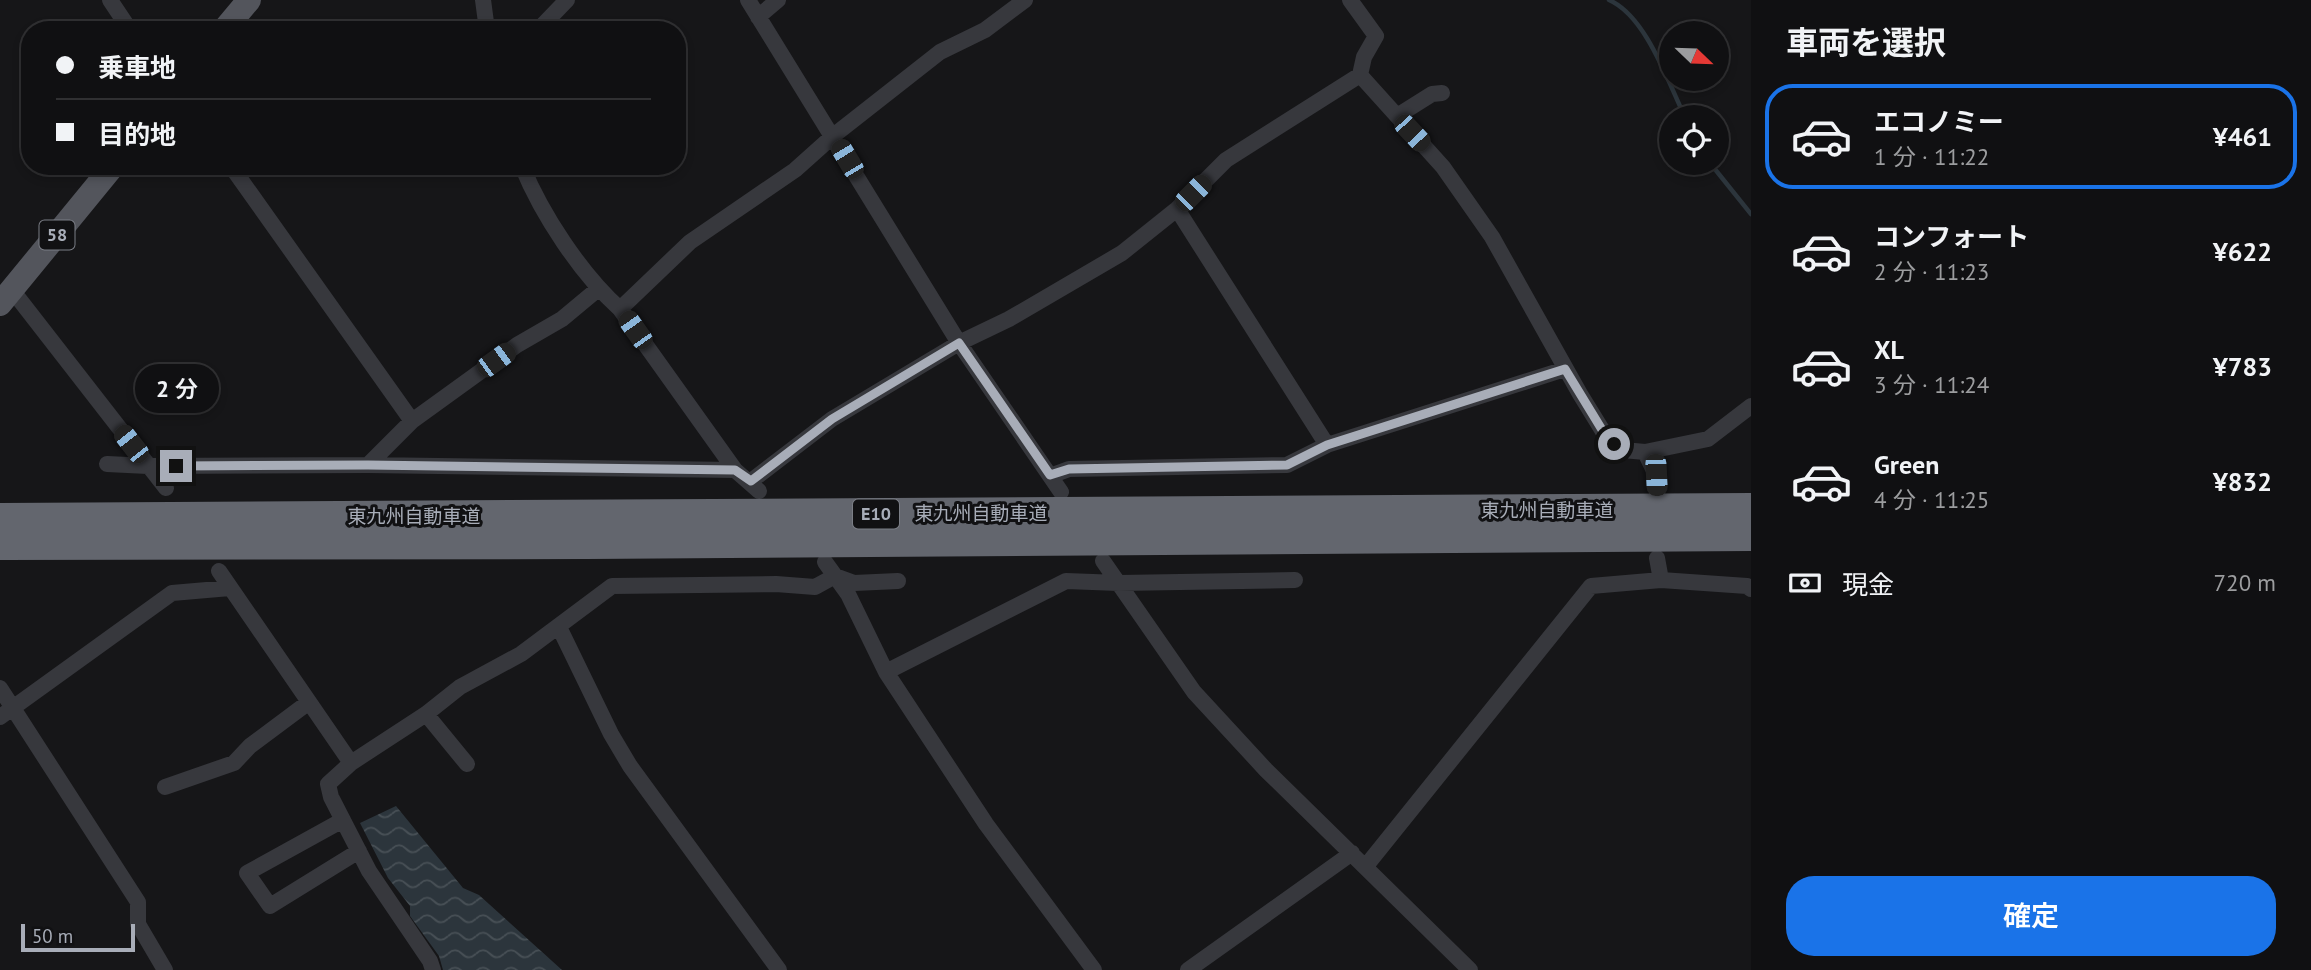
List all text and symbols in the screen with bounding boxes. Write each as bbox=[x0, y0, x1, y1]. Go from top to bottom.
north arrow bbox=[1659, 21, 1729, 91]
map controls bbox=[1659, 21, 1729, 175]
text: 車両を選択 bbox=[1786, 21, 1946, 63]
text: 乗車地 bbox=[98, 51, 176, 84]
button: locate bbox=[1659, 105, 1729, 175]
icon: car bbox=[1790, 105, 1853, 168]
text: エコノミー bbox=[1874, 105, 2004, 138]
car bbox=[1390, 110, 1435, 156]
text: 目的地 bbox=[98, 118, 176, 151]
text: ¥461 bbox=[2213, 120, 2272, 153]
car bbox=[828, 136, 867, 182]
text: 1 分 · 11:22 bbox=[1874, 142, 1989, 171]
car bbox=[1171, 171, 1216, 215]
road number: 58 bbox=[40, 220, 74, 249]
icon: car bbox=[1790, 220, 1853, 283]
text: コンフォート bbox=[1874, 220, 2029, 253]
text: ¥622 bbox=[2213, 235, 2272, 268]
text: 2 分 · 11:23 bbox=[1874, 257, 1989, 286]
car bbox=[615, 307, 656, 353]
text: XL bbox=[1874, 333, 1904, 366]
icon: car bbox=[1790, 335, 1853, 398]
car bbox=[473, 339, 520, 381]
text: ¥783 bbox=[2213, 350, 2272, 383]
callout: 2 分 bbox=[134, 364, 218, 414]
text: 3 分 · 11:24 bbox=[1874, 370, 1989, 399]
text: 2 分 bbox=[156, 374, 198, 403]
car bbox=[110, 421, 153, 467]
route start bbox=[1598, 428, 1630, 460]
text: Green bbox=[1874, 448, 1939, 481]
route end bbox=[160, 450, 192, 482]
icon: car bbox=[1790, 450, 1853, 513]
car bbox=[1645, 453, 1668, 497]
text: ¥832 bbox=[2213, 465, 2272, 498]
text: 4 分 · 11:25 bbox=[1874, 485, 1989, 514]
street label: 東九州自動車道 bbox=[1480, 498, 1614, 522]
road number: E10 bbox=[853, 500, 899, 528]
street label: 東九州自動車道 bbox=[914, 501, 1048, 525]
street label: 東九州自動車道 bbox=[347, 504, 481, 528]
icon: cash bbox=[1786, 564, 1824, 602]
text: 現金 bbox=[1842, 568, 1894, 601]
text: 720 m bbox=[2214, 568, 2276, 597]
button: 確定 bbox=[1786, 876, 2276, 956]
scale bar bbox=[21, 921, 135, 953]
text: 50 m bbox=[32, 924, 73, 948]

